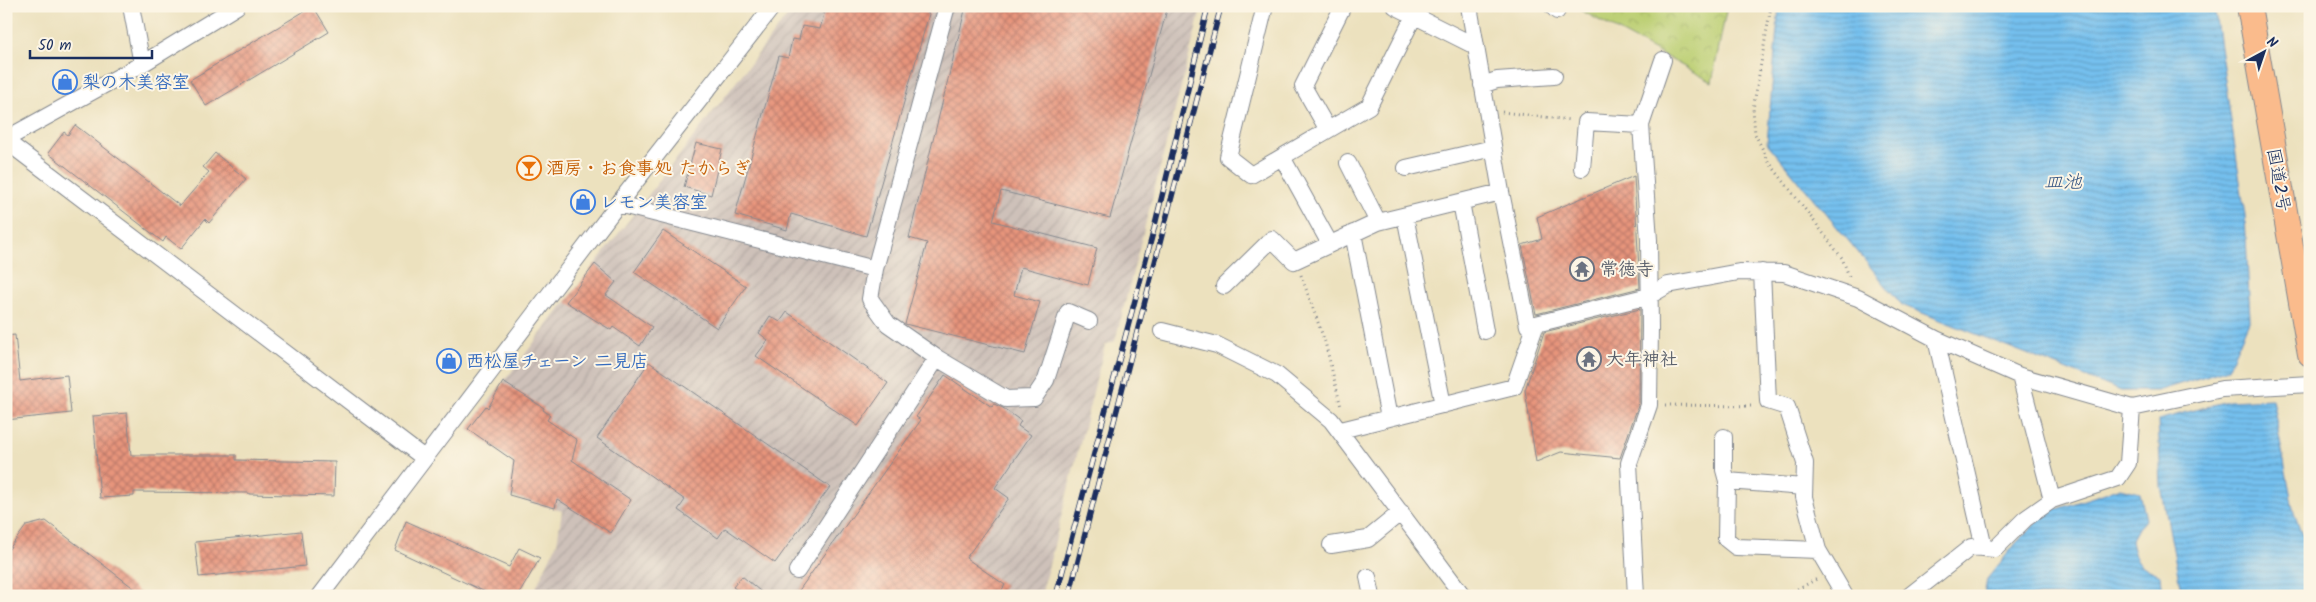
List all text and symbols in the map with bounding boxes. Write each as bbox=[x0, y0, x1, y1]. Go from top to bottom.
scale bar bbox=[30, 28, 152, 60]
north arrow bbox=[2238, 28, 2288, 78]
text: N bbox=[2261, 32, 2282, 54]
text: 50 m bbox=[38, 34, 72, 58]
shop icon: 梨の木美容室 bbox=[52, 69, 78, 95]
place label: 梨の木美容室 bbox=[82, 69, 190, 98]
street label: 国道2号 bbox=[2258, 146, 2297, 215]
bar icon: 酒房・お食事処 たからぎ bbox=[516, 155, 542, 181]
place label: 酒房・お食事処 たからぎ bbox=[546, 155, 751, 184]
water label: 皿池 bbox=[2044, 168, 2083, 198]
shop icon: レモン美容室 bbox=[570, 189, 596, 215]
place label: レモン美容室 bbox=[600, 189, 708, 218]
temple icon: 常徳寺 bbox=[1569, 256, 1595, 282]
place label: 常徳寺 bbox=[1600, 256, 1654, 285]
temple icon: 大年神社 bbox=[1576, 346, 1602, 372]
place label: 大年神社 bbox=[1606, 346, 1678, 375]
shop icon: 西松屋チェーン 二見店 bbox=[436, 348, 462, 374]
place label: 西松屋チェーン 二見店 bbox=[466, 348, 649, 377]

